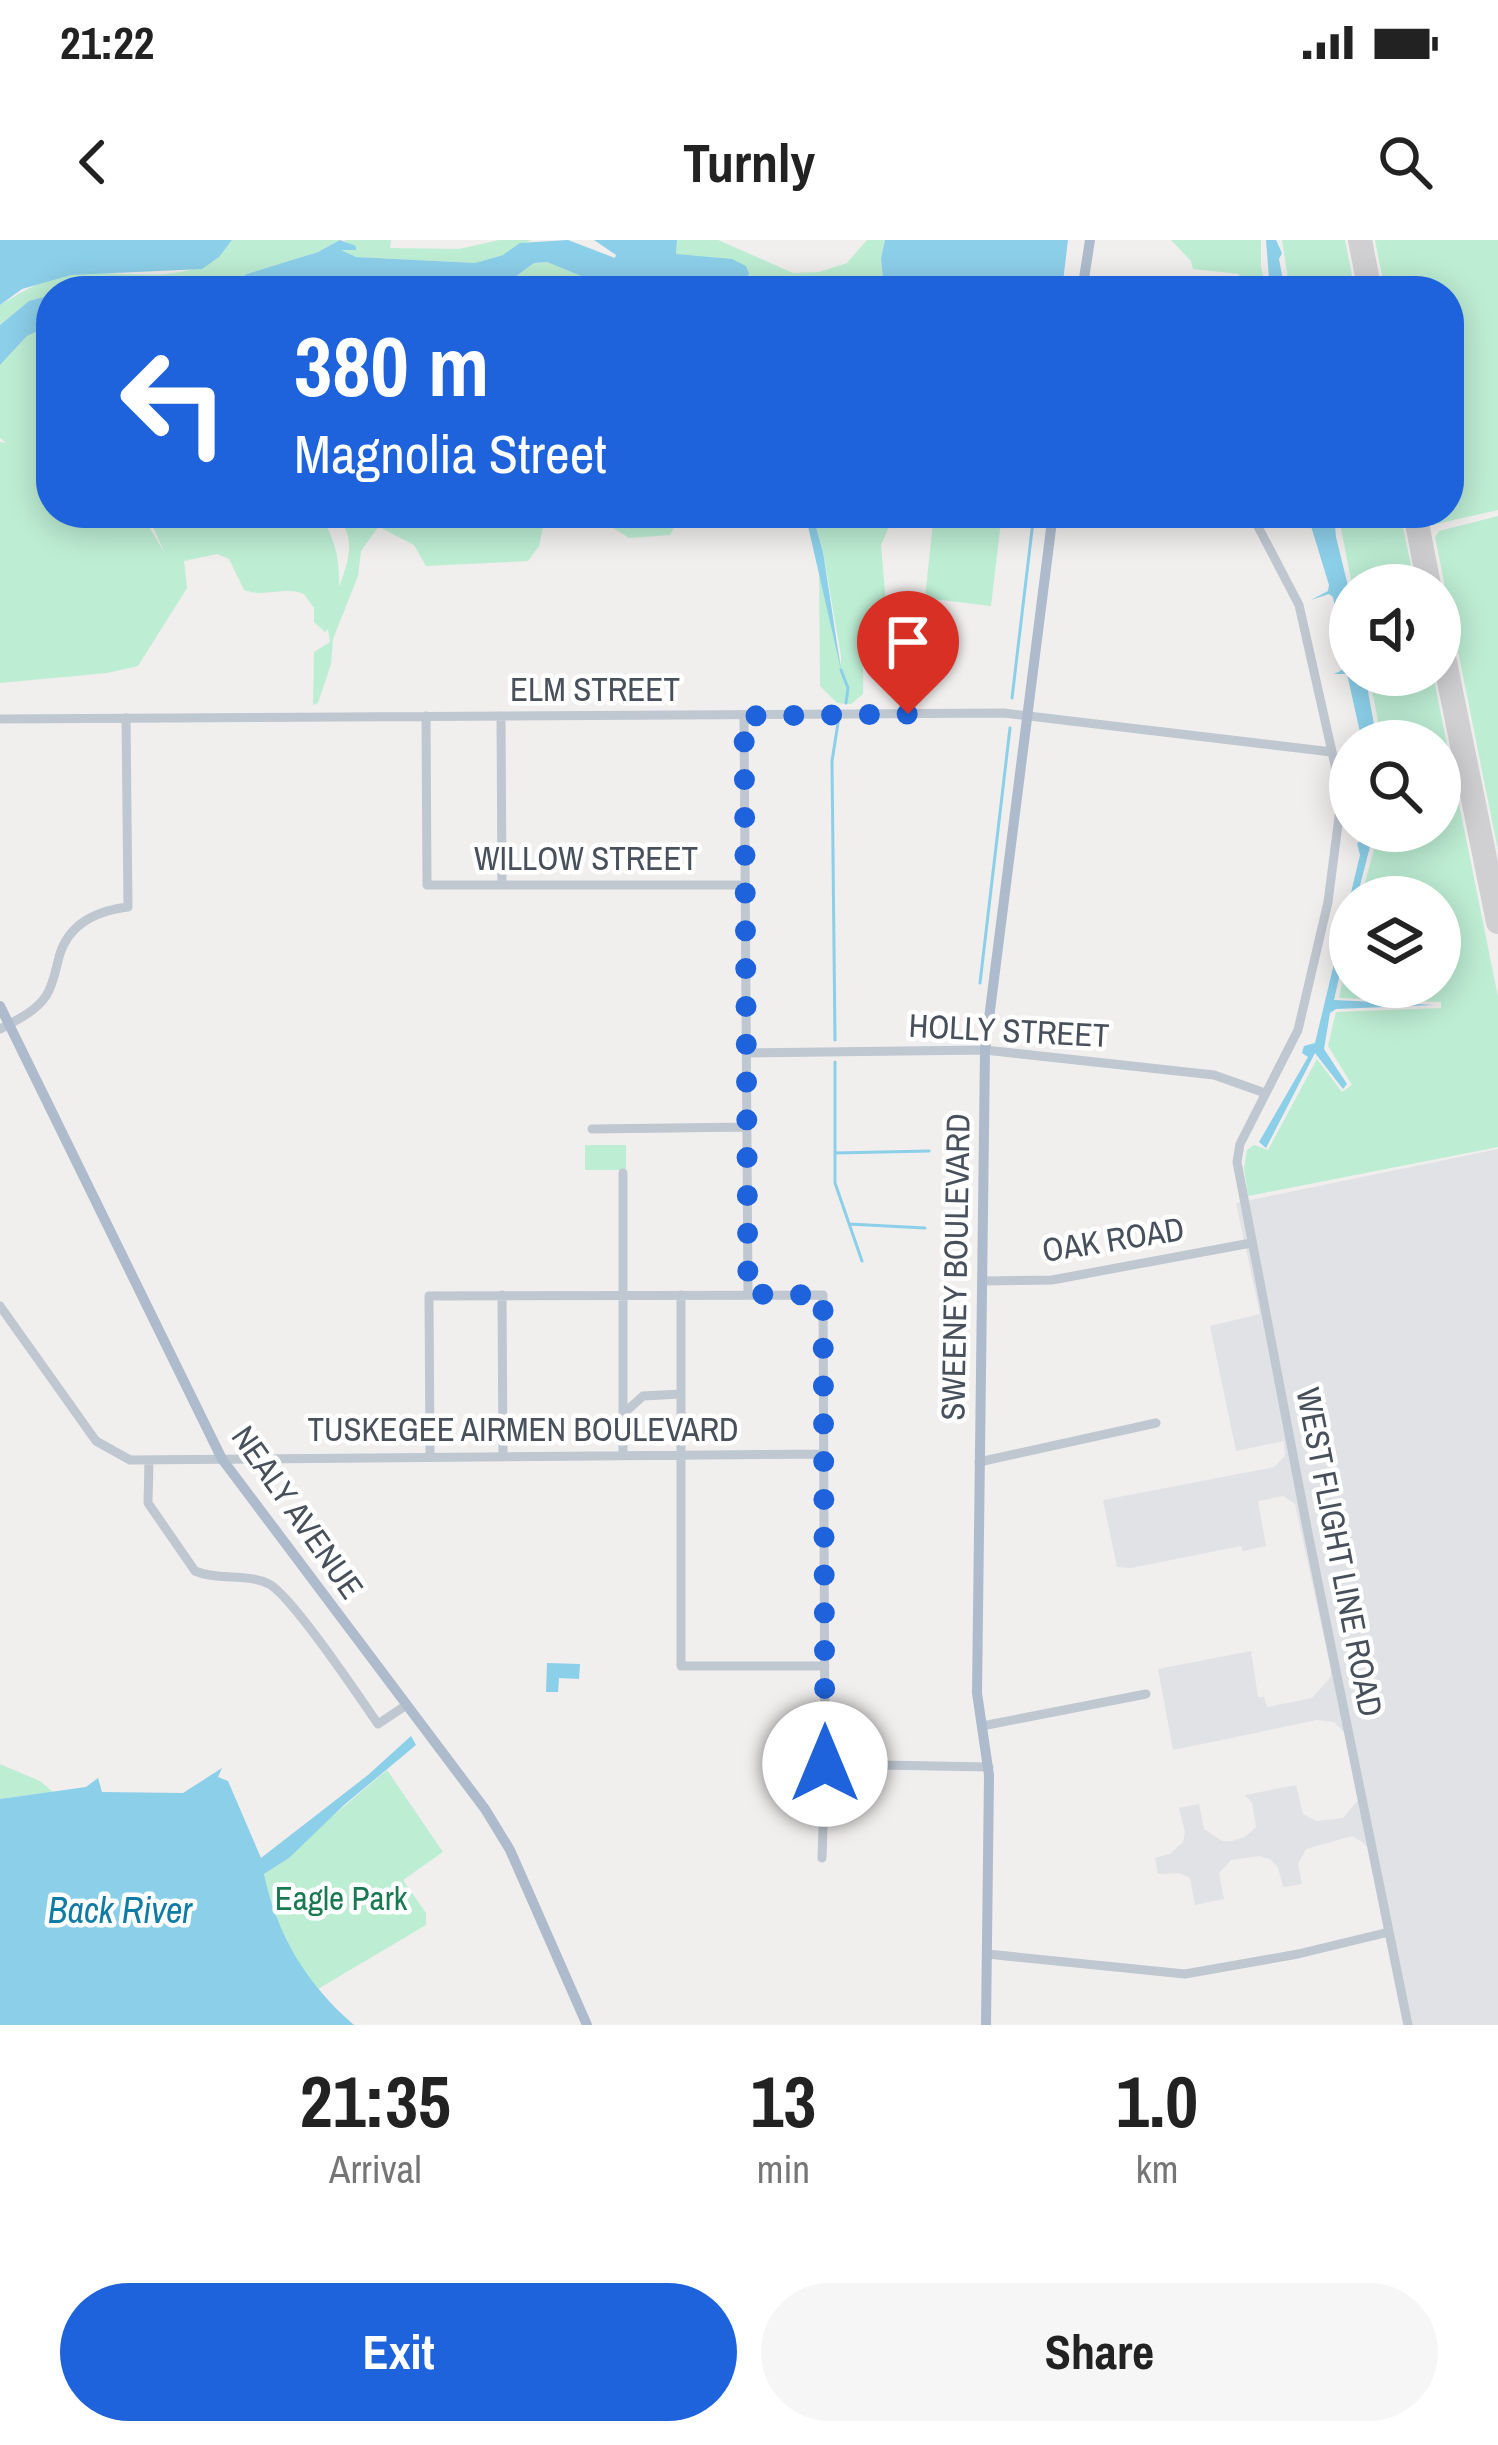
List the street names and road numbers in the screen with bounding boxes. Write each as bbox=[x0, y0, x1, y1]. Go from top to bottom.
street label: ELM STREET bbox=[510, 667, 680, 711]
street label: WILLOW STREET bbox=[474, 836, 698, 880]
street label: HOLLY STREET bbox=[908, 1003, 1110, 1057]
street label: SWEENEY BOULEVARD bbox=[930, 1113, 980, 1421]
street label: OAK ROAD bbox=[1039, 1206, 1187, 1272]
street label: WEST FLIGHT LINE ROAD bbox=[1287, 1384, 1393, 1720]
street label: TUSKEGEE AIRMEN BOULEVARD bbox=[307, 1407, 739, 1451]
street label: NEALY AVENUE bbox=[222, 1417, 374, 1607]

